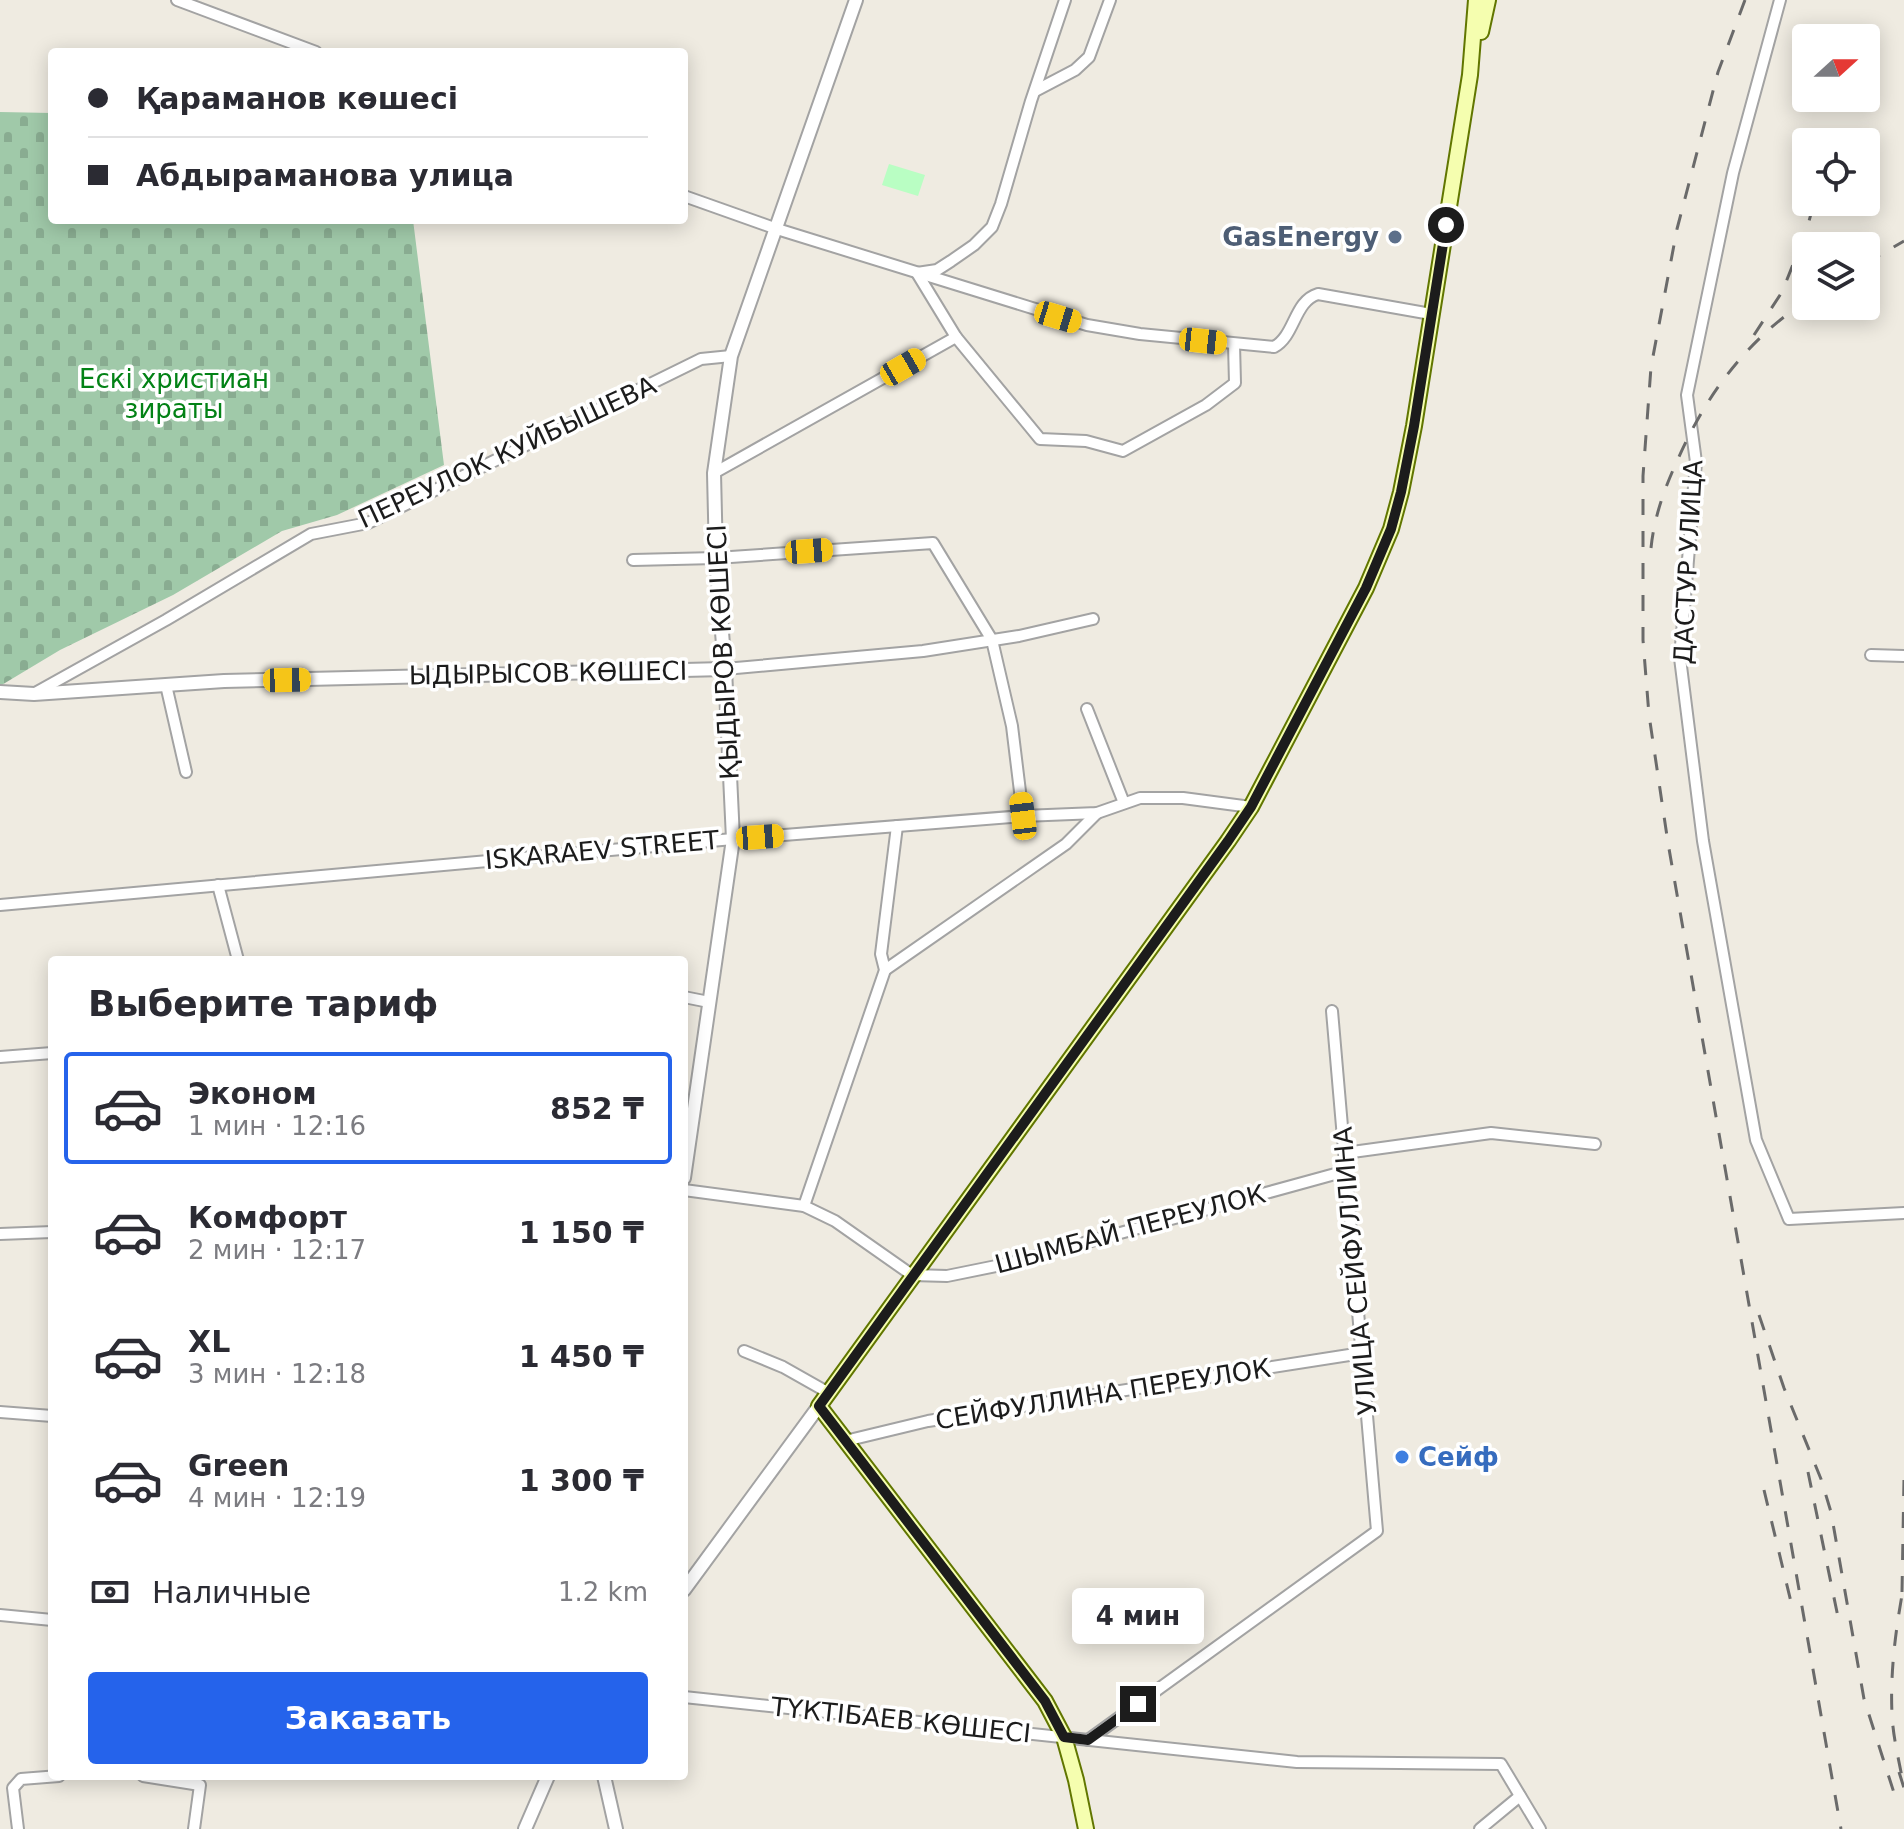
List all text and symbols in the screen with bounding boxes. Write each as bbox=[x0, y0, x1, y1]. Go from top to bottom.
north arrow bbox=[1792, 24, 1880, 112]
map controls bbox=[1792, 24, 1880, 320]
text: Қараманов көшесі bbox=[136, 81, 458, 116]
button: locate bbox=[1792, 128, 1880, 216]
text: Абдыраманова улица bbox=[136, 158, 514, 193]
route start bbox=[1428, 207, 1464, 243]
place label: GasEnergy bbox=[1222, 222, 1379, 252]
marker: GasEnergy bbox=[1386, 228, 1404, 246]
button: layers bbox=[1792, 232, 1880, 320]
car bbox=[1032, 299, 1084, 335]
car bbox=[1178, 327, 1228, 355]
car bbox=[876, 345, 930, 389]
park label: Ескі христиан зираты bbox=[79, 364, 269, 424]
street label: ПЕРЕУЛОК КУЙБЫШЕВА bbox=[353, 369, 661, 534]
street label: ДАСТУР УЛИЦА bbox=[1668, 459, 1708, 665]
street label: ҚЫДЫРОВ КӨШЕСІ bbox=[701, 523, 745, 781]
car bbox=[784, 537, 834, 565]
street label: ЫДЫРЫСОВ КӨШЕСІ bbox=[409, 656, 687, 690]
car bbox=[263, 668, 311, 692]
car bbox=[1008, 791, 1038, 841]
car bbox=[735, 823, 785, 851]
street label: ISKARAEV STREET bbox=[484, 825, 720, 875]
text: Выберите тариф bbox=[88, 983, 438, 1024]
icon: car bbox=[92, 1072, 164, 1144]
text: Эконом bbox=[188, 1076, 317, 1111]
text: 852 ₸ bbox=[550, 1091, 644, 1126]
text: 1 мин · 12:16 bbox=[188, 1111, 366, 1141]
street label: УЛИЦА СЕЙФУЛЛИНА bbox=[1326, 1125, 1383, 1416]
street label: ШЫМБАЙ ПЕРЕУЛОК bbox=[991, 1177, 1269, 1280]
icon: car bbox=[92, 1196, 164, 1268]
text: Комфорт bbox=[188, 1200, 347, 1235]
text: 1 150 ₸ bbox=[519, 1215, 644, 1250]
text: 2 мин · 12:17 bbox=[188, 1235, 366, 1265]
icon: car bbox=[92, 1320, 164, 1392]
text: XL bbox=[188, 1324, 230, 1359]
text: 1 450 ₸ bbox=[519, 1339, 644, 1374]
street label: СЕЙФУЛЛИНА ПЕРЕУЛОК bbox=[933, 1352, 1273, 1435]
text: 3 мин · 12:18 bbox=[188, 1359, 366, 1389]
place label: Сейф bbox=[1418, 1442, 1499, 1472]
icon: car bbox=[92, 1444, 164, 1516]
text: Green bbox=[188, 1448, 289, 1483]
marker: Сейф bbox=[1393, 1448, 1411, 1466]
text: 1 300 ₸ bbox=[519, 1463, 644, 1498]
text: 4 мин · 12:19 bbox=[188, 1483, 366, 1513]
icon: cash bbox=[88, 1570, 132, 1614]
text: Наличные bbox=[152, 1575, 311, 1610]
text: 1.2 km bbox=[558, 1577, 648, 1607]
callout: 4 мин bbox=[1072, 1588, 1204, 1644]
text: 4 мин bbox=[1096, 1601, 1180, 1631]
button: Заказать bbox=[88, 1672, 648, 1764]
route end bbox=[1120, 1686, 1156, 1722]
street label: ТҮКТІБАЕВ КӨШЕСІ bbox=[769, 1691, 1032, 1749]

